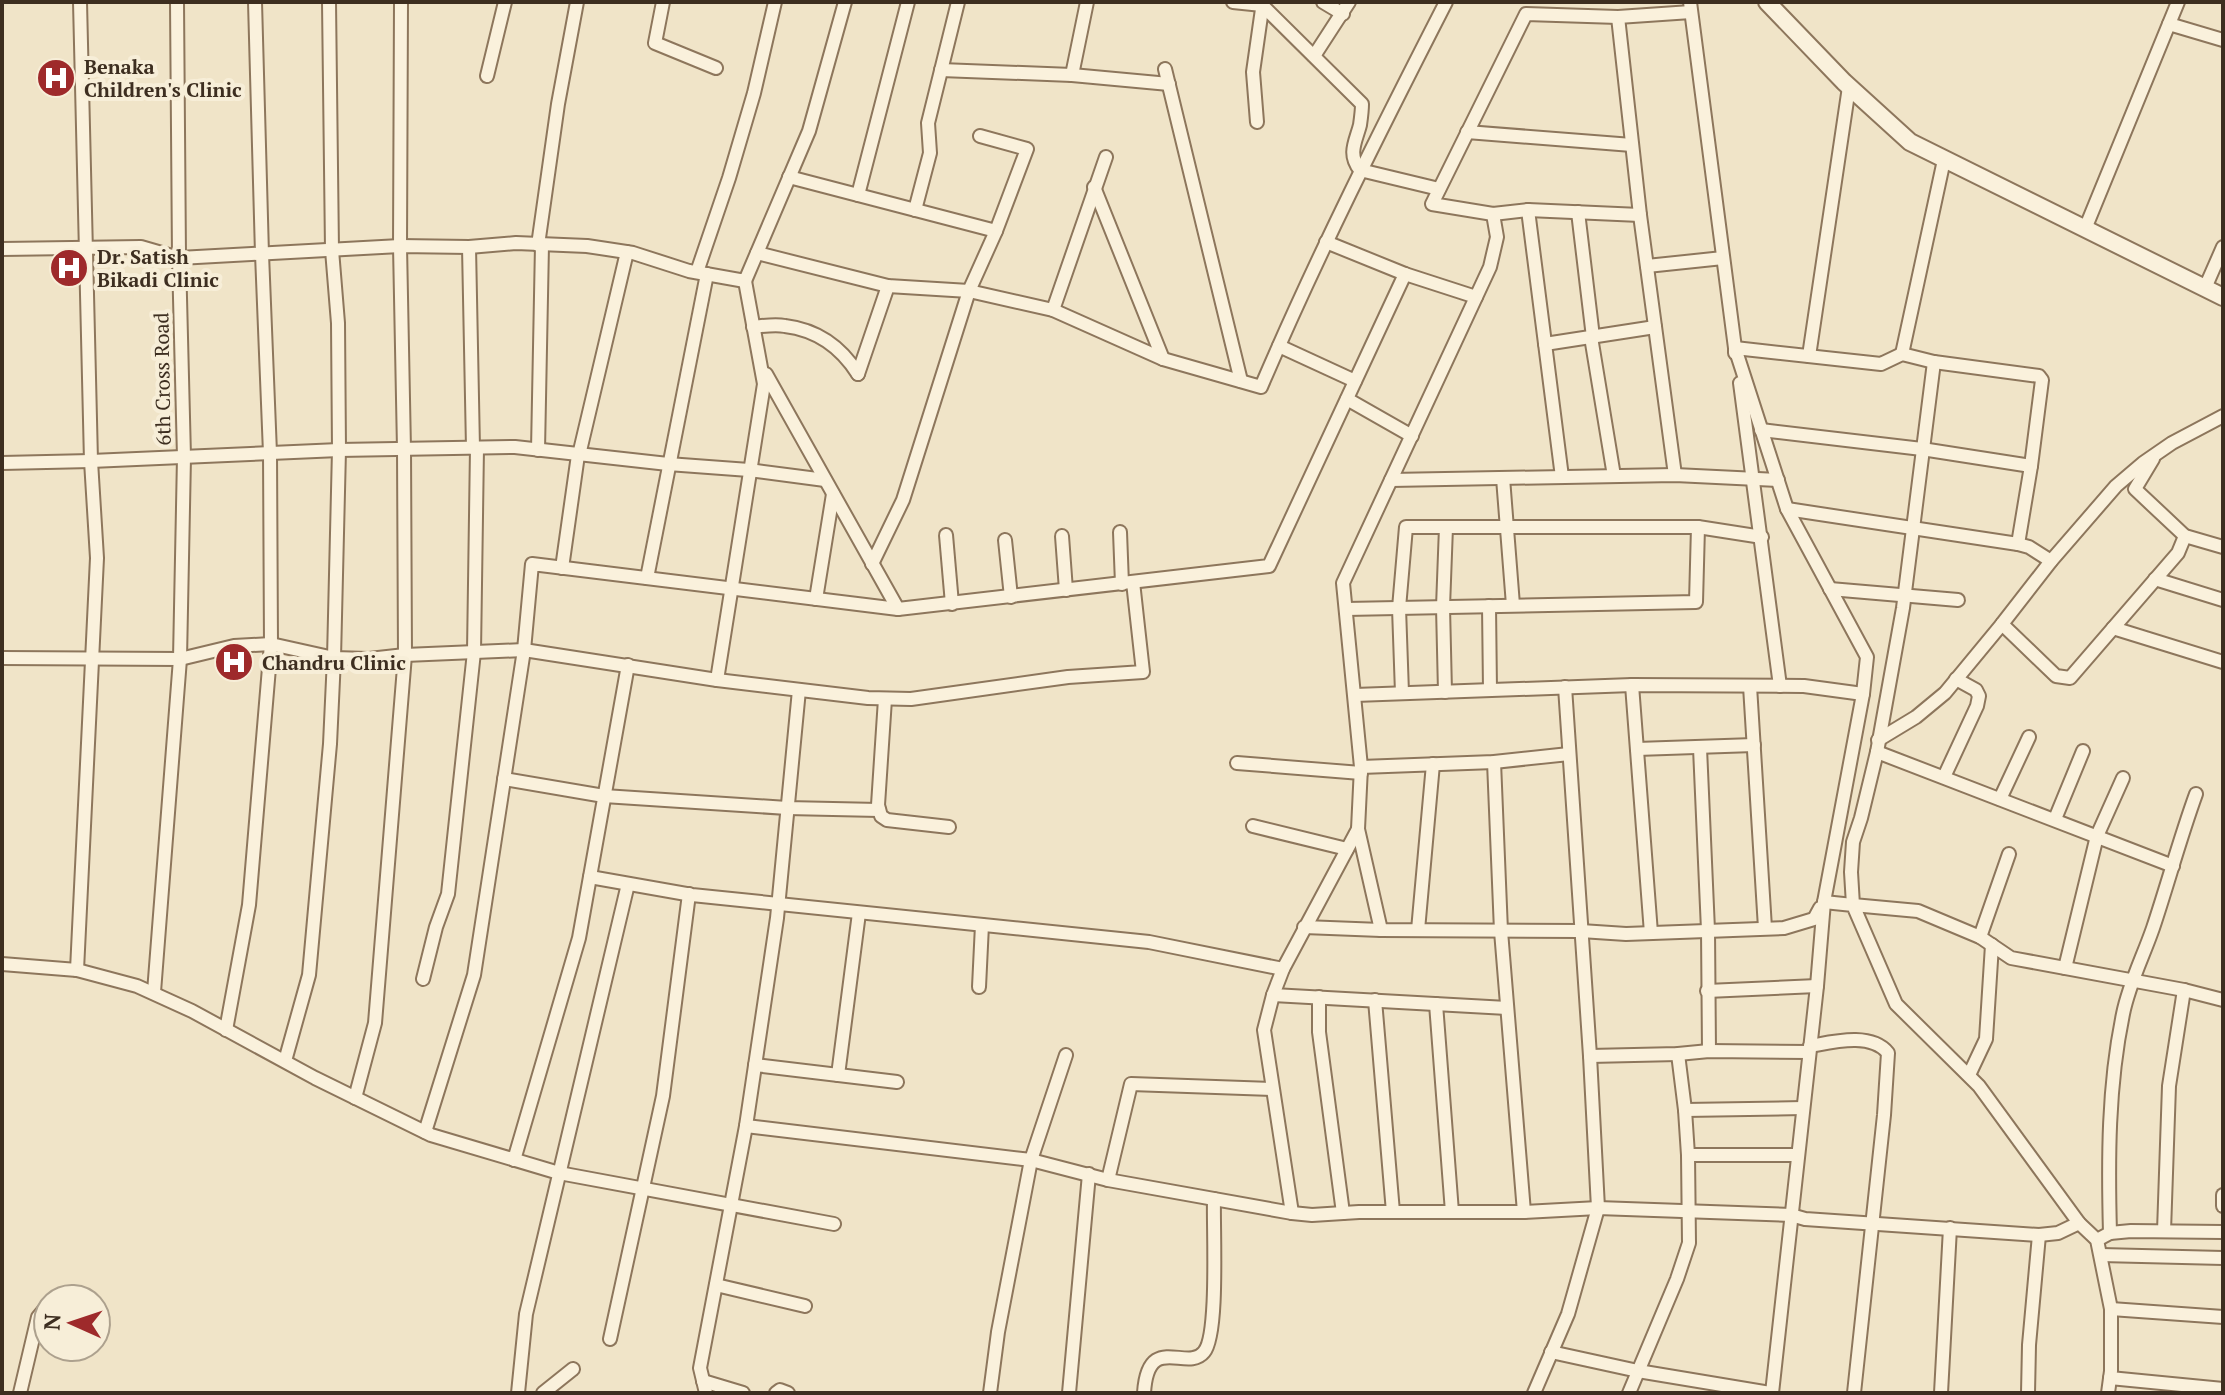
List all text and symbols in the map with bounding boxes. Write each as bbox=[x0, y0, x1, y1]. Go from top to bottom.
place label: Benaka Children's Clinic bbox=[84, 53, 242, 103]
hospital icon: Benaka Children's Clinic bbox=[35, 57, 77, 99]
place label: Dr. Satish Bikadi Clinic bbox=[97, 243, 219, 293]
hospital icon: Dr. Satish Bikadi Clinic bbox=[48, 247, 90, 289]
street label: 6th Cross Road bbox=[147, 312, 177, 446]
hospital icon: Chandru Clinic bbox=[213, 641, 255, 683]
place label: Chandru Clinic bbox=[262, 649, 406, 676]
north arrow bbox=[32, 1283, 112, 1363]
text: N bbox=[37, 1313, 66, 1331]

